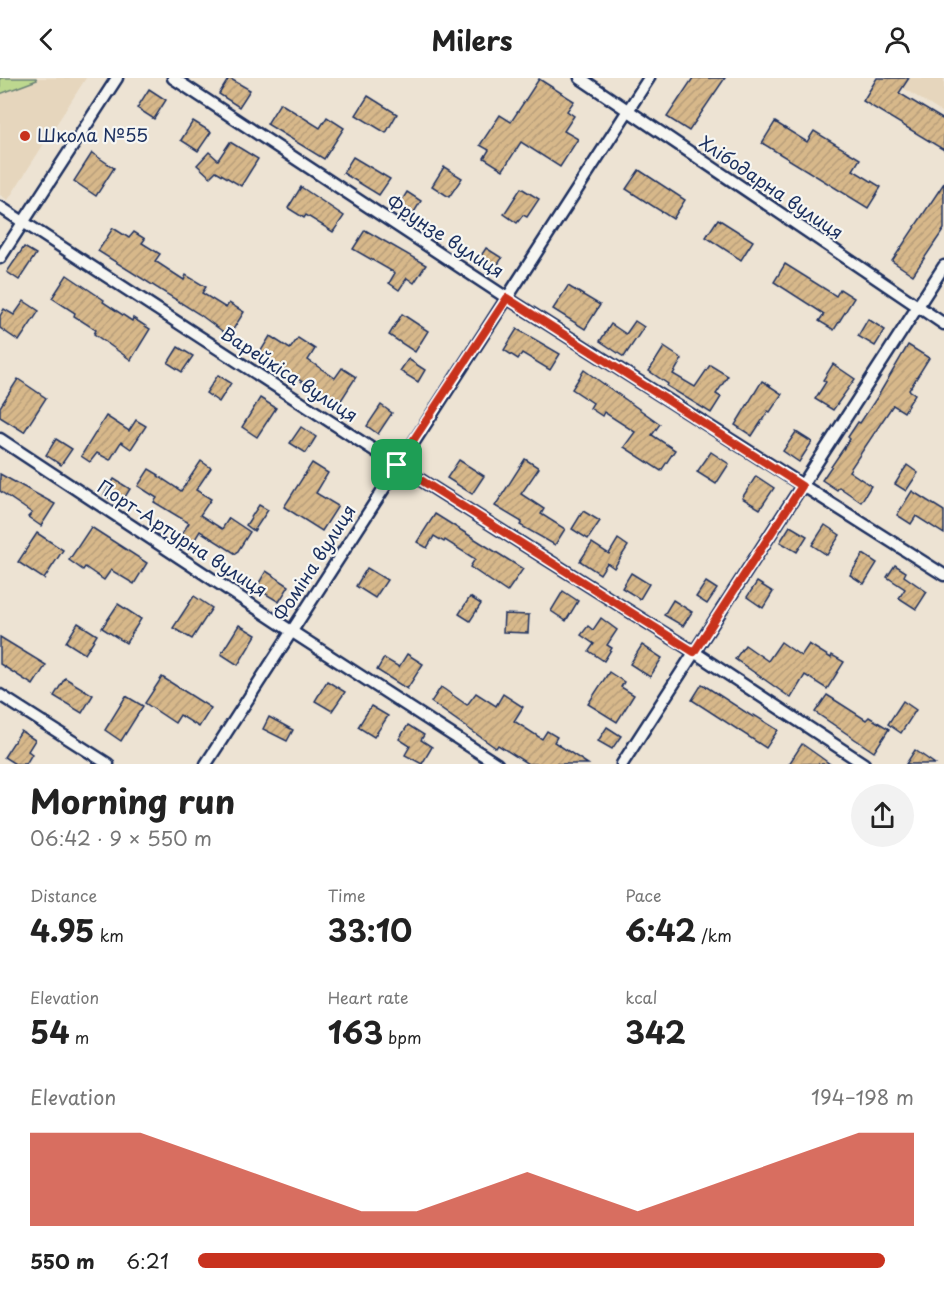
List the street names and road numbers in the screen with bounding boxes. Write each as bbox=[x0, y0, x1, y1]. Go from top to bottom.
street label: Хлібодарна вулиця bbox=[694, 128, 849, 245]
street label: Фрунзе вулиця bbox=[382, 188, 510, 284]
street label: Варейкіса вулиця bbox=[216, 319, 364, 428]
street label: Порт-Артурна вулиця bbox=[93, 473, 273, 603]
street label: Фоміна вулиця bbox=[266, 499, 362, 626]

